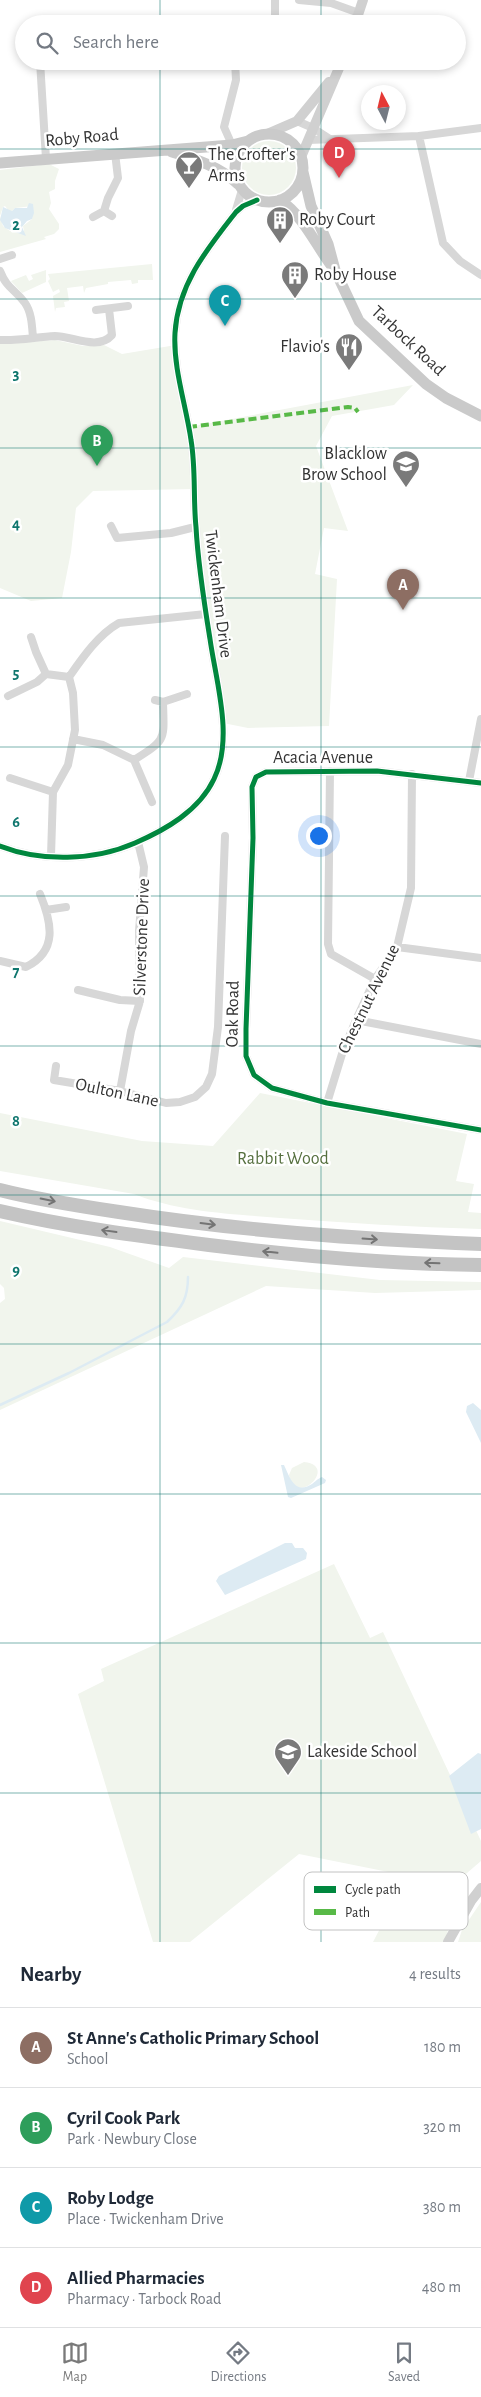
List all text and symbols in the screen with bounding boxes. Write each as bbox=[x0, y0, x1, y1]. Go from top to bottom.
search box bbox=[15, 15, 466, 70]
icon: search bbox=[33, 29, 61, 57]
text: Search here bbox=[73, 33, 159, 52]
north arrow bbox=[361, 85, 406, 130]
street label: Roby Road bbox=[45, 126, 119, 150]
pin: D bbox=[323, 137, 355, 178]
place label: The Crofter's Arms bbox=[208, 146, 296, 185]
bar icon: The Crofter's Arms bbox=[174, 150, 204, 189]
building icon: Roby Court bbox=[265, 205, 295, 244]
place label: Roby Court bbox=[299, 211, 375, 229]
text: 2 bbox=[12, 217, 20, 233]
building icon: Roby House bbox=[280, 260, 310, 299]
place label: Roby House bbox=[314, 266, 397, 284]
pin: C bbox=[209, 285, 241, 326]
street label: Tarbock Road bbox=[368, 302, 448, 380]
restaurant icon: Flavio's bbox=[334, 332, 364, 371]
place label: Flavio's bbox=[280, 338, 330, 356]
text: 3 bbox=[13, 366, 20, 382]
pin: B bbox=[81, 425, 113, 466]
place label: Blacklow Brow School bbox=[301, 445, 387, 484]
school or university icon: Blacklow Brow School bbox=[391, 449, 421, 488]
text: 4 bbox=[12, 516, 20, 532]
street label: Twickenham Drive bbox=[201, 529, 235, 659]
pin: A bbox=[387, 569, 419, 610]
text: 5 bbox=[13, 665, 20, 681]
street label: Acacia Avenue bbox=[273, 749, 373, 767]
text: 6 bbox=[12, 814, 20, 830]
your location bbox=[306, 823, 332, 849]
street label: Silverstone Drive bbox=[131, 878, 153, 996]
street label: Chestnut Avenue bbox=[335, 942, 403, 1056]
text: 7 bbox=[13, 964, 20, 980]
street label: Oak Road bbox=[223, 980, 243, 1048]
street label: Oulton Lane bbox=[74, 1075, 160, 1111]
text: 8 bbox=[12, 1113, 20, 1129]
park label: Rabbit Wood bbox=[237, 1150, 329, 1168]
one-way arrow bbox=[39, 1195, 55, 1205]
one-way arrow bbox=[200, 1220, 216, 1230]
one-way arrow bbox=[101, 1226, 117, 1236]
one-way arrow bbox=[362, 1235, 378, 1244]
one-way arrow bbox=[262, 1247, 278, 1257]
one-way arrow bbox=[425, 1259, 441, 1268]
text: 9 bbox=[12, 1262, 20, 1278]
school or university icon: Lakeside School bbox=[273, 1737, 303, 1776]
place label: Lakeside School bbox=[307, 1743, 417, 1761]
legend bbox=[304, 1872, 468, 1930]
text: Cycle path bbox=[345, 1883, 401, 1897]
text: Path bbox=[345, 1906, 370, 1920]
text: Nearby bbox=[20, 1964, 81, 1985]
text: 4 results bbox=[409, 1966, 461, 1982]
text: St Anne's Catholic Primary School bbox=[67, 2029, 319, 2048]
text: A bbox=[31, 2039, 41, 2055]
text: 180 m bbox=[424, 2039, 461, 2055]
text: School bbox=[67, 2051, 108, 2067]
text: Cyril Cook Park bbox=[67, 2109, 180, 2128]
text: B bbox=[31, 2119, 41, 2135]
text: 320 m bbox=[423, 2119, 461, 2135]
text: Park · Newbury Close bbox=[67, 2131, 197, 2147]
text: Roby Lodge bbox=[67, 2189, 154, 2208]
text: C bbox=[32, 2199, 40, 2215]
text: 380 m bbox=[423, 2199, 461, 2215]
text: Place · Twickenham Drive bbox=[67, 2211, 224, 2227]
text: Allied Pharmacies bbox=[67, 2269, 205, 2288]
text: D bbox=[31, 2279, 41, 2295]
text: 480 m bbox=[422, 2279, 461, 2295]
text: Pharmacy · Tarbock Road bbox=[67, 2291, 221, 2307]
tab: Map bbox=[61, 2339, 89, 2386]
tab: Directions bbox=[211, 2339, 266, 2386]
tab: Saved bbox=[388, 2339, 420, 2386]

